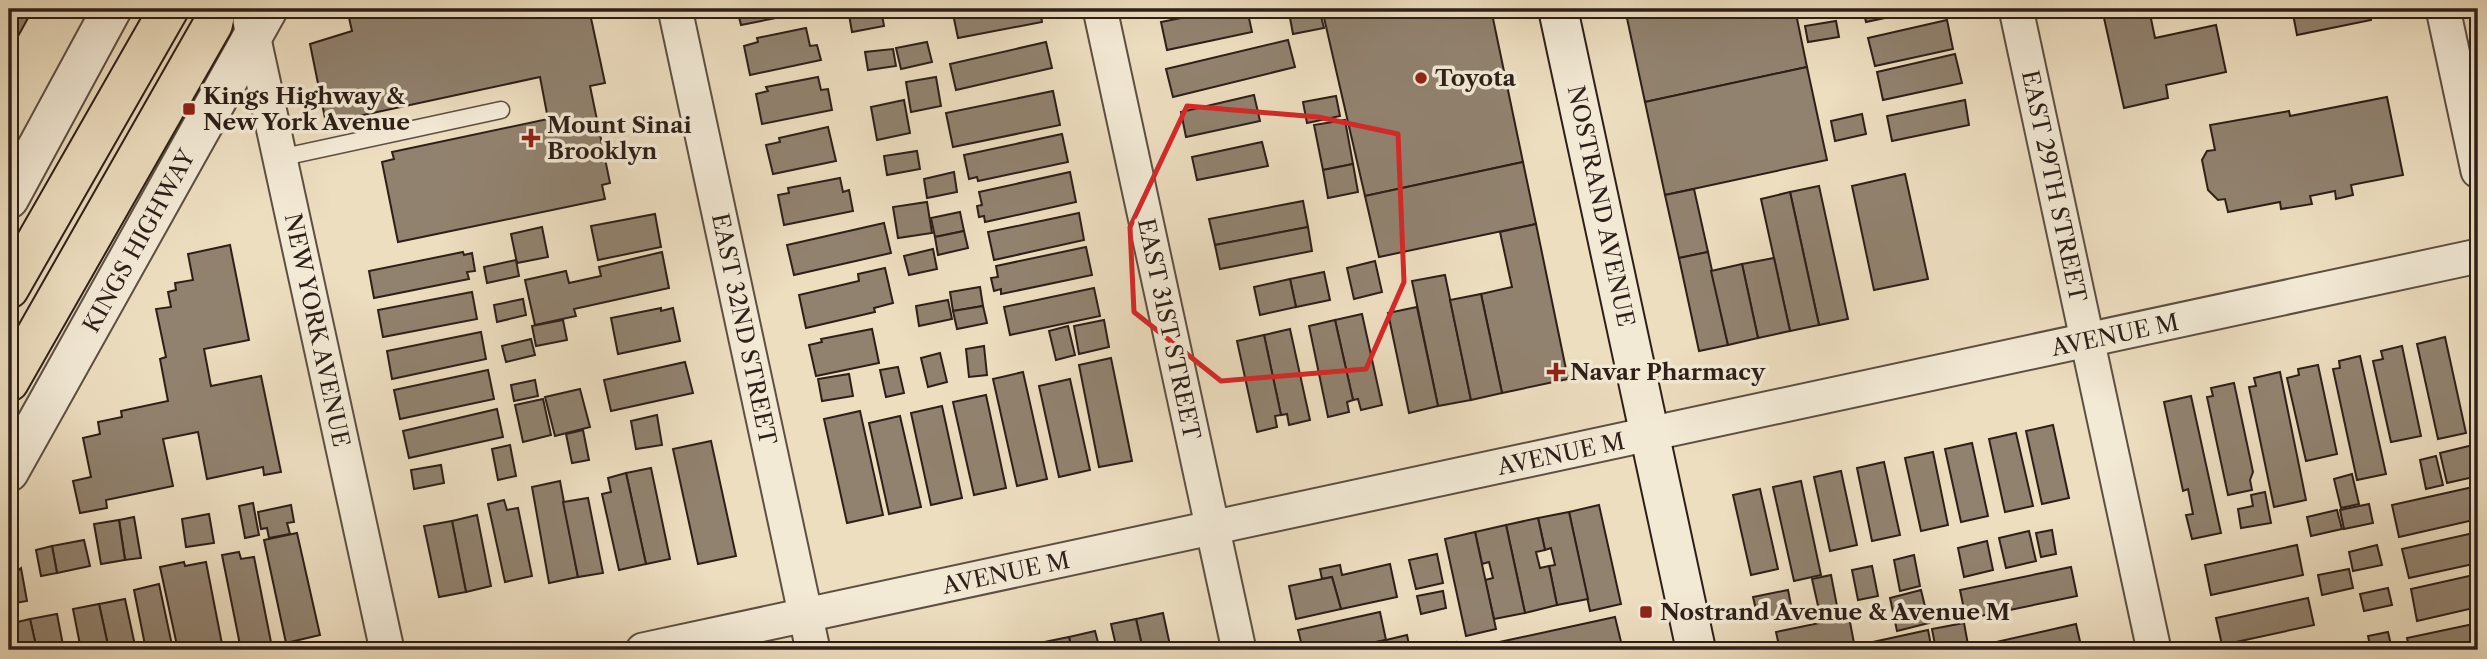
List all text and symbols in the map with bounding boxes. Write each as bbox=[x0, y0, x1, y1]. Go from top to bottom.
place label: Toyota bbox=[1435, 64, 1516, 92]
street label: EAST 29TH STREET bbox=[2016, 68, 2092, 305]
marker: Toyota bbox=[1413, 70, 1429, 86]
place label: Kings Highway & New York Avenue bbox=[203, 82, 410, 136]
street label: NOSTRAND AVENUE bbox=[1562, 83, 1640, 329]
marker: Kings Highway & New York Avenue bbox=[181, 101, 197, 117]
place label: Mount Sinai Brooklyn bbox=[547, 111, 692, 165]
marker: Mount Sinai Brooklyn bbox=[521, 128, 541, 148]
street label: KINGS HIGHWAY bbox=[77, 144, 201, 337]
street label: NEW YORK AVENUE bbox=[279, 211, 355, 449]
street label: EAST 32ND STREET bbox=[706, 211, 782, 448]
street label: EAST 31ST STREET bbox=[1132, 216, 1206, 443]
street label: AVENUE M bbox=[2048, 308, 2181, 362]
place label: Navar Pharmacy bbox=[1570, 358, 1766, 386]
marker: Navar Pharmacy bbox=[1548, 364, 1564, 380]
street label: AVENUE M bbox=[1494, 427, 1627, 481]
street label: AVENUE M bbox=[939, 546, 1072, 600]
place label: Nostrand Avenue & Avenue M bbox=[1660, 598, 2010, 626]
marker: Nostrand Avenue & Avenue M bbox=[1638, 604, 1654, 620]

